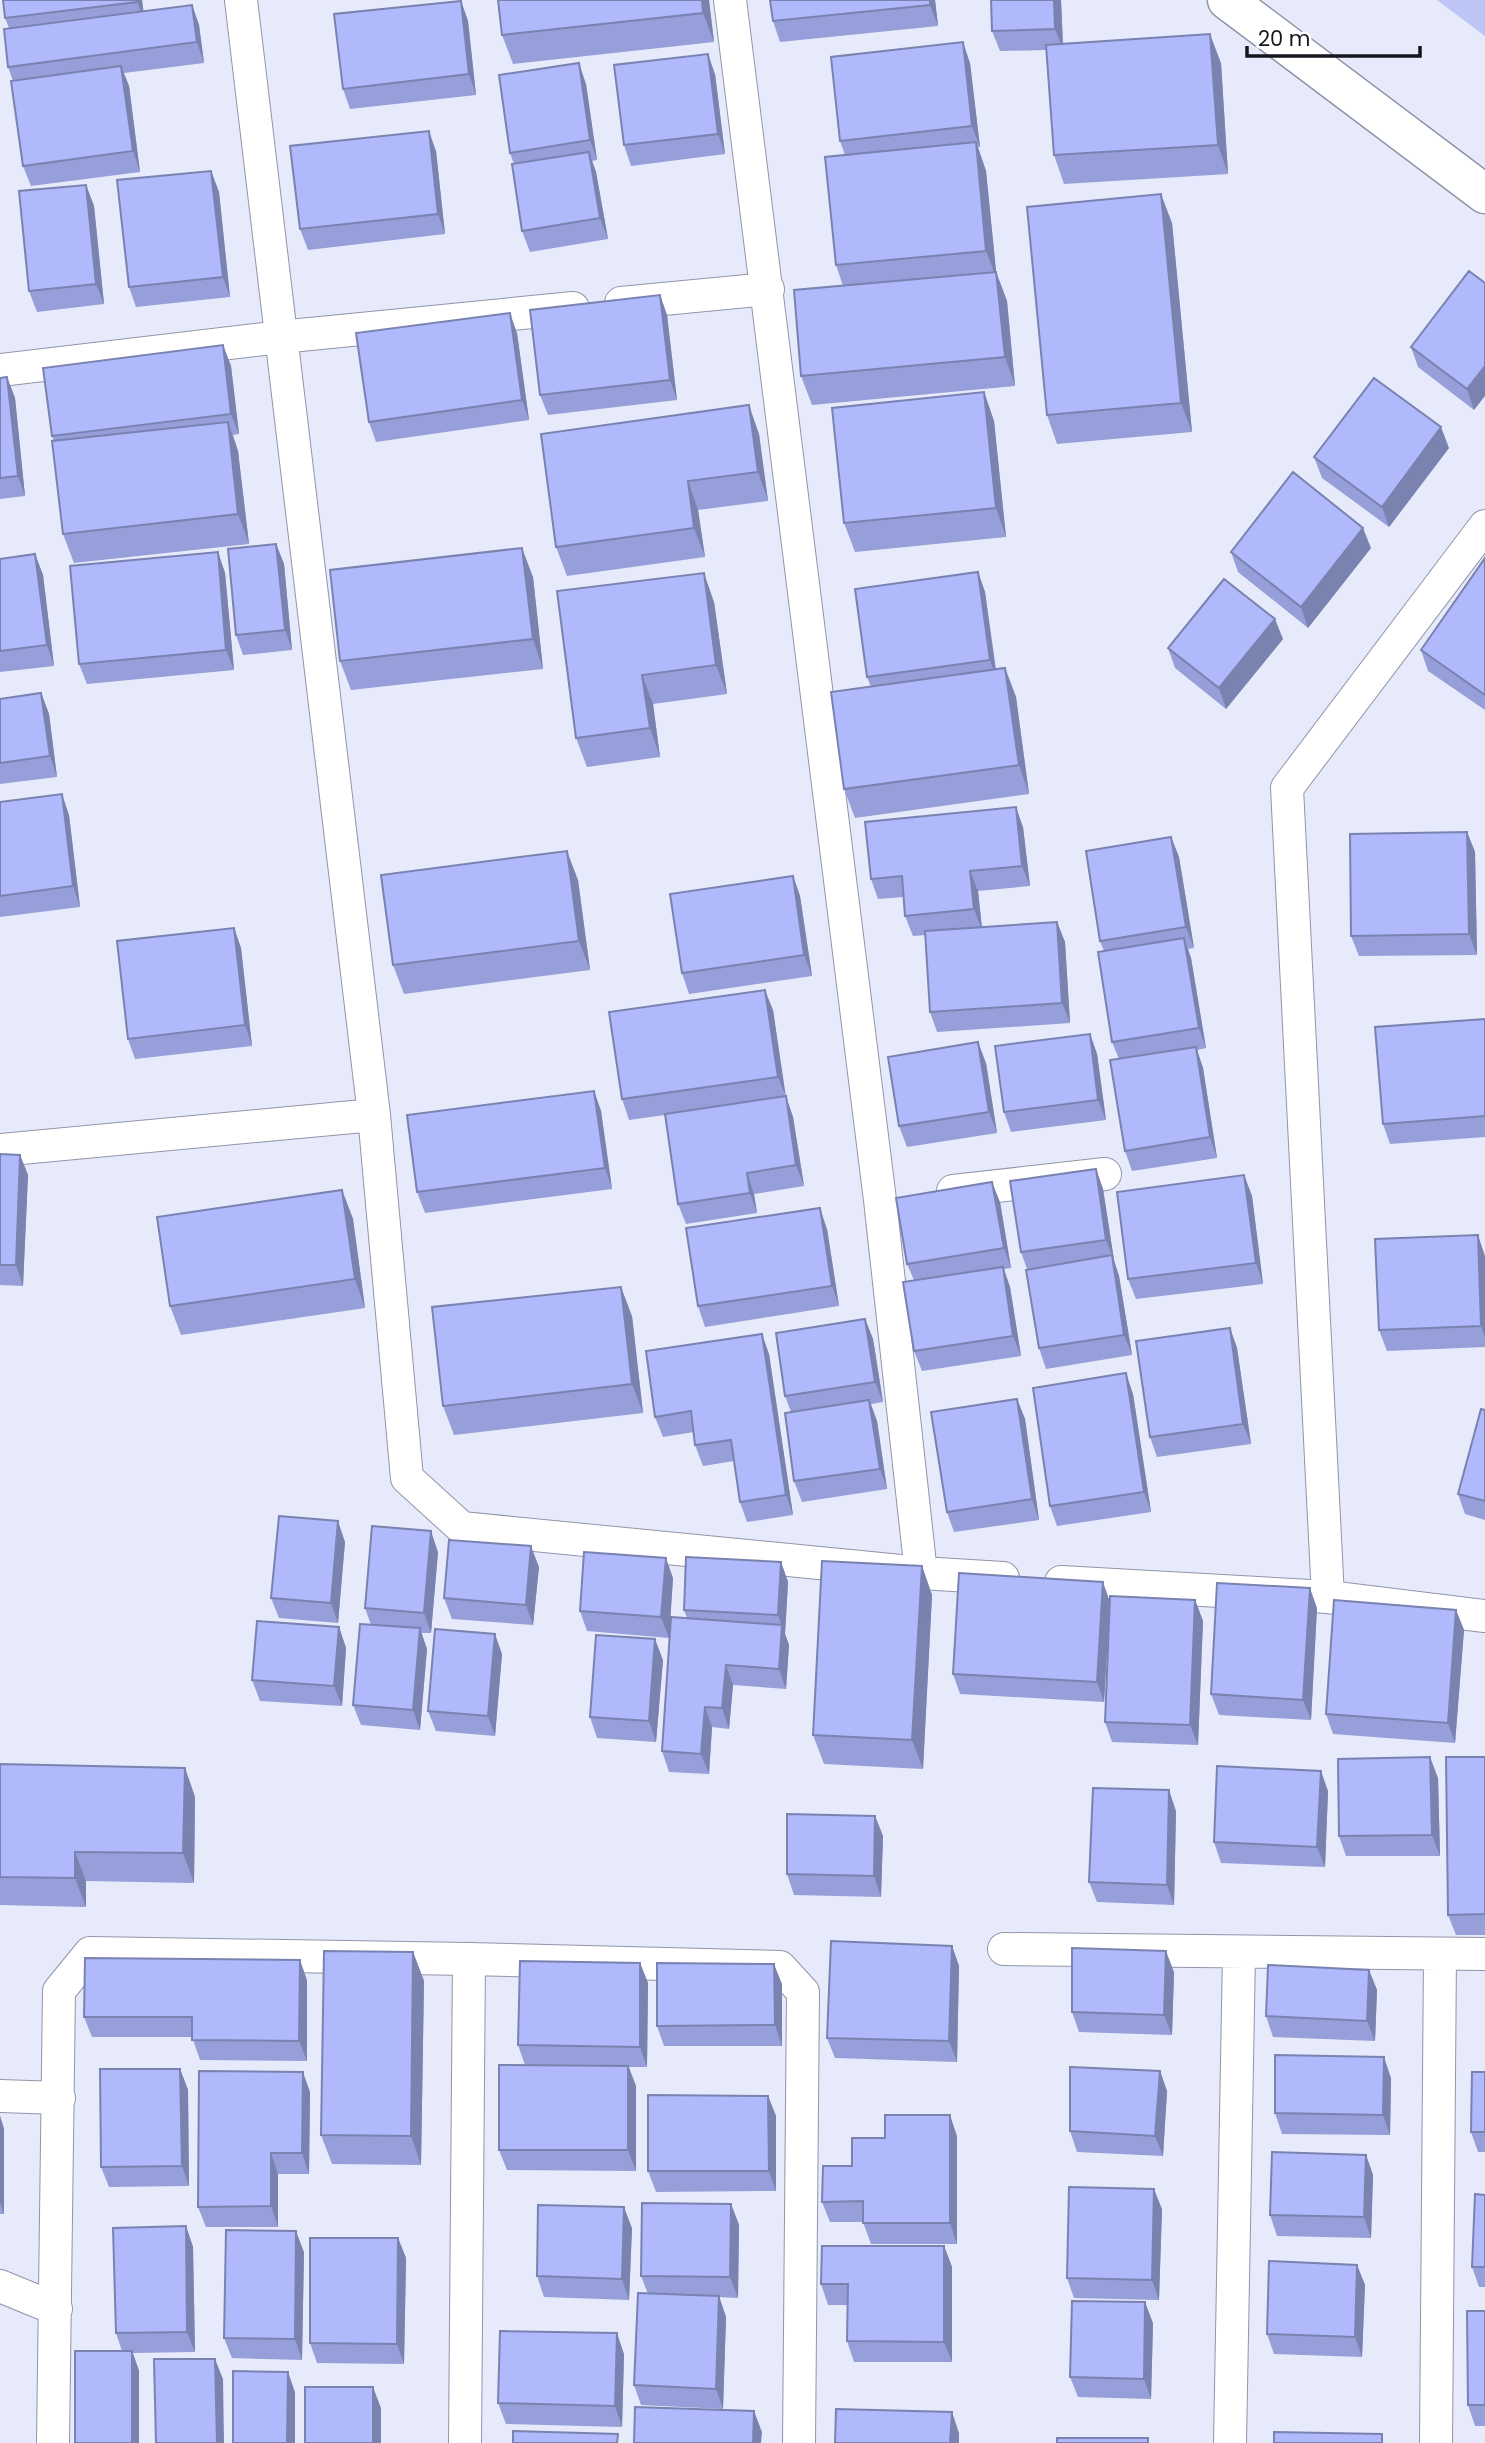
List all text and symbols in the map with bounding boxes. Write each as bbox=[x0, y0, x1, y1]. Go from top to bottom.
scale bar bbox=[1247, 14, 1420, 58]
text: 20 m bbox=[1258, 24, 1311, 53]

